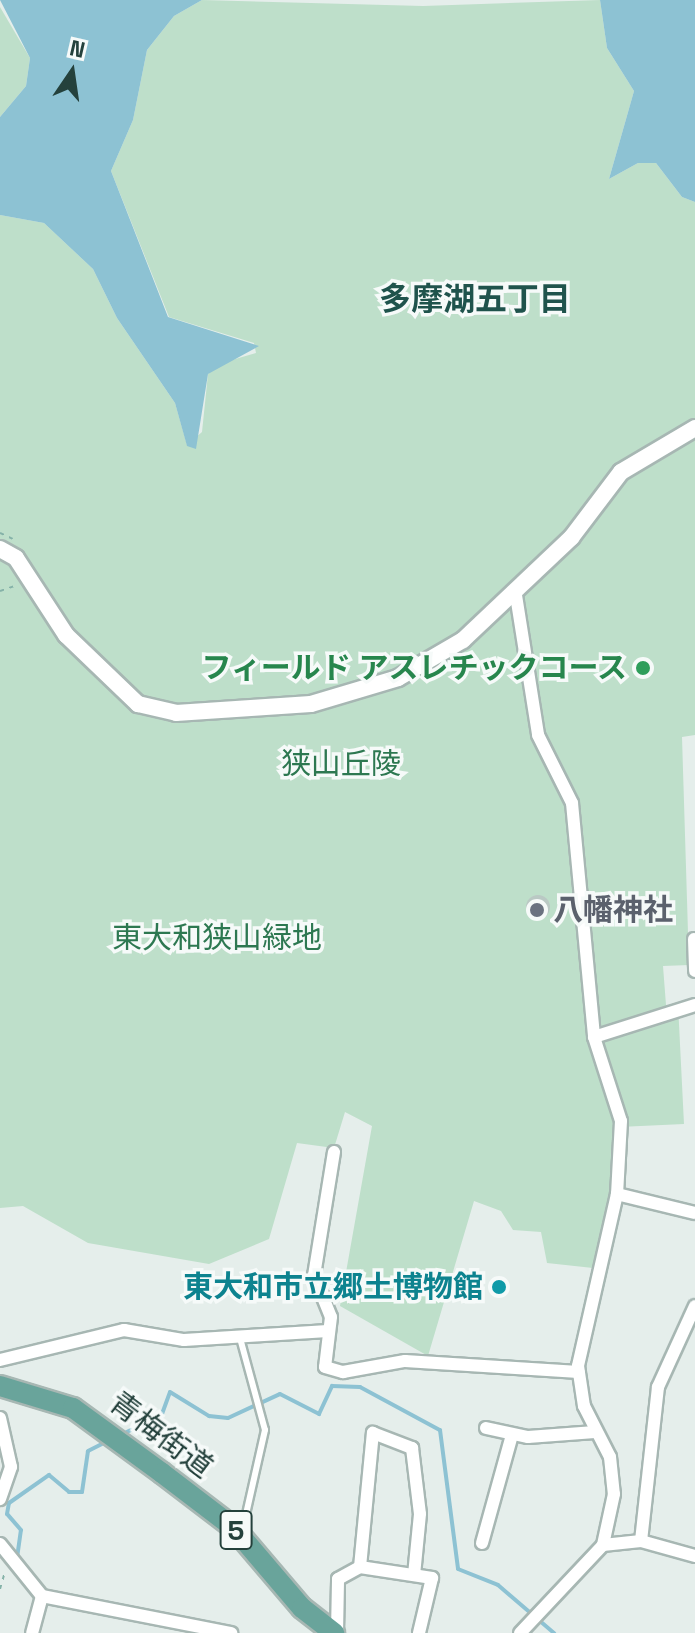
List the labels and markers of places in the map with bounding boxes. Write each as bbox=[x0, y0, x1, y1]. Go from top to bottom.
place label: フィールド アスレチックコース bbox=[199, 650, 627, 686]
marker: フィールド アスレチックコース bbox=[634, 659, 652, 677]
place label: 八幡神社 bbox=[553, 892, 673, 928]
marker: 八幡神社 bbox=[528, 901, 546, 919]
place label: 東大和市立郷土博物館 bbox=[183, 1269, 483, 1305]
marker: 東大和市立郷土博物館 bbox=[490, 1278, 508, 1296]

